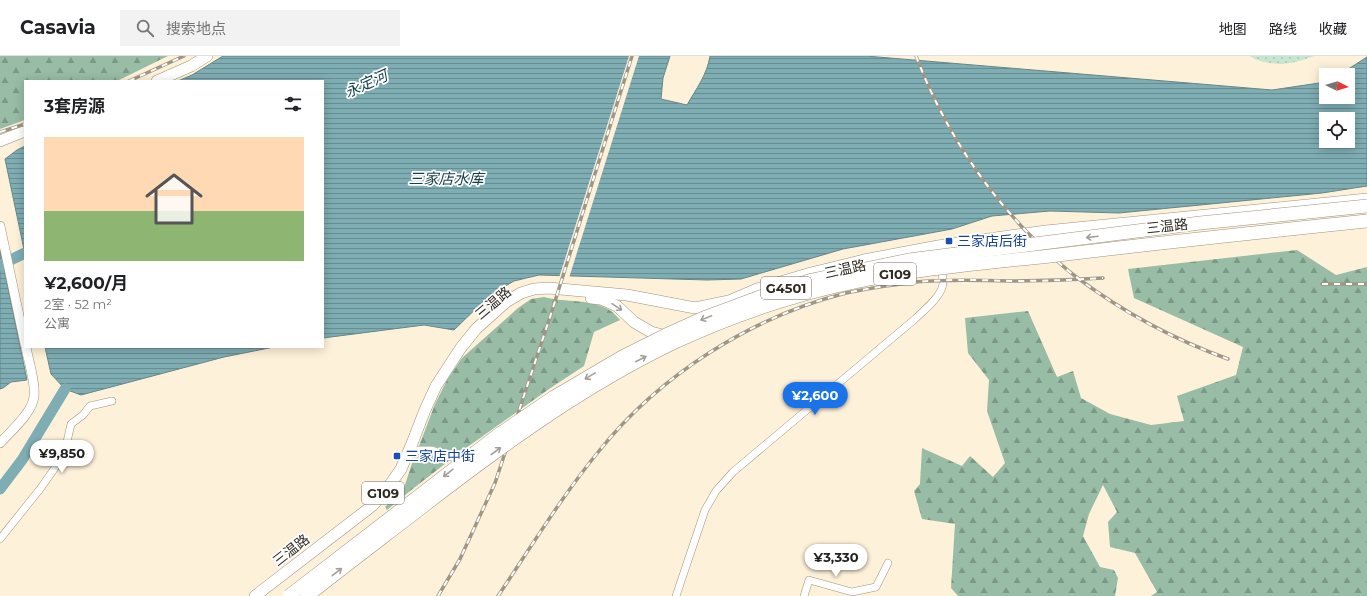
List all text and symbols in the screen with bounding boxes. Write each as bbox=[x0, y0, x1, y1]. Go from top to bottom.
search box bbox=[120, 10, 400, 46]
text: Casavia bbox=[20, 16, 96, 39]
icon: search bbox=[134, 17, 156, 39]
text: 搜索地点 bbox=[166, 19, 226, 38]
text: 地图 bbox=[1219, 20, 1247, 38]
text: 路线 bbox=[1269, 20, 1297, 38]
text: 收藏 bbox=[1319, 20, 1347, 38]
water label: 永定河 bbox=[341, 64, 393, 101]
north arrow bbox=[1319, 68, 1355, 104]
map controls bbox=[1319, 68, 1355, 148]
icon: filters bbox=[282, 93, 304, 115]
text: 3套房源 bbox=[44, 96, 105, 116]
button: locate bbox=[1319, 112, 1355, 148]
icon: home bbox=[138, 163, 210, 235]
water label: 三家店水库 bbox=[408, 169, 486, 188]
street label: 三温路 bbox=[1145, 215, 1189, 237]
place label: 三家店后街 bbox=[957, 232, 1027, 250]
one-way arrow bbox=[1086, 233, 1099, 241]
marker: 三家店后街 bbox=[944, 236, 954, 246]
street label: 三温路 bbox=[823, 256, 867, 282]
road number: G109 bbox=[874, 263, 916, 285]
text: ¥2,600/月 bbox=[44, 273, 128, 293]
road number: G4501 bbox=[761, 277, 811, 299]
street label: 三温路 bbox=[471, 283, 515, 323]
text: 2室 · 52 m² bbox=[44, 296, 112, 312]
one-way arrow bbox=[611, 303, 622, 311]
one-way arrow bbox=[700, 314, 712, 322]
text: 公寓 bbox=[44, 315, 70, 331]
one-way arrow bbox=[635, 355, 647, 362]
one-way arrow bbox=[585, 372, 596, 380]
pin: ¥2,600 bbox=[782, 382, 848, 416]
text: ¥2,600 bbox=[792, 387, 838, 403]
pin: ¥9,850 bbox=[29, 440, 95, 474]
text: ¥9,850 bbox=[39, 445, 85, 461]
one-way arrow bbox=[491, 446, 502, 455]
place label: 三家店中街 bbox=[405, 447, 475, 465]
marker: 三家店中街 bbox=[392, 451, 402, 461]
one-way arrow bbox=[443, 469, 454, 477]
road number: G109 bbox=[362, 482, 404, 504]
street label: 三温路 bbox=[269, 530, 313, 570]
pin: ¥3,330 bbox=[803, 544, 869, 578]
text: ¥3,330 bbox=[813, 549, 859, 565]
one-way arrow bbox=[332, 568, 343, 576]

